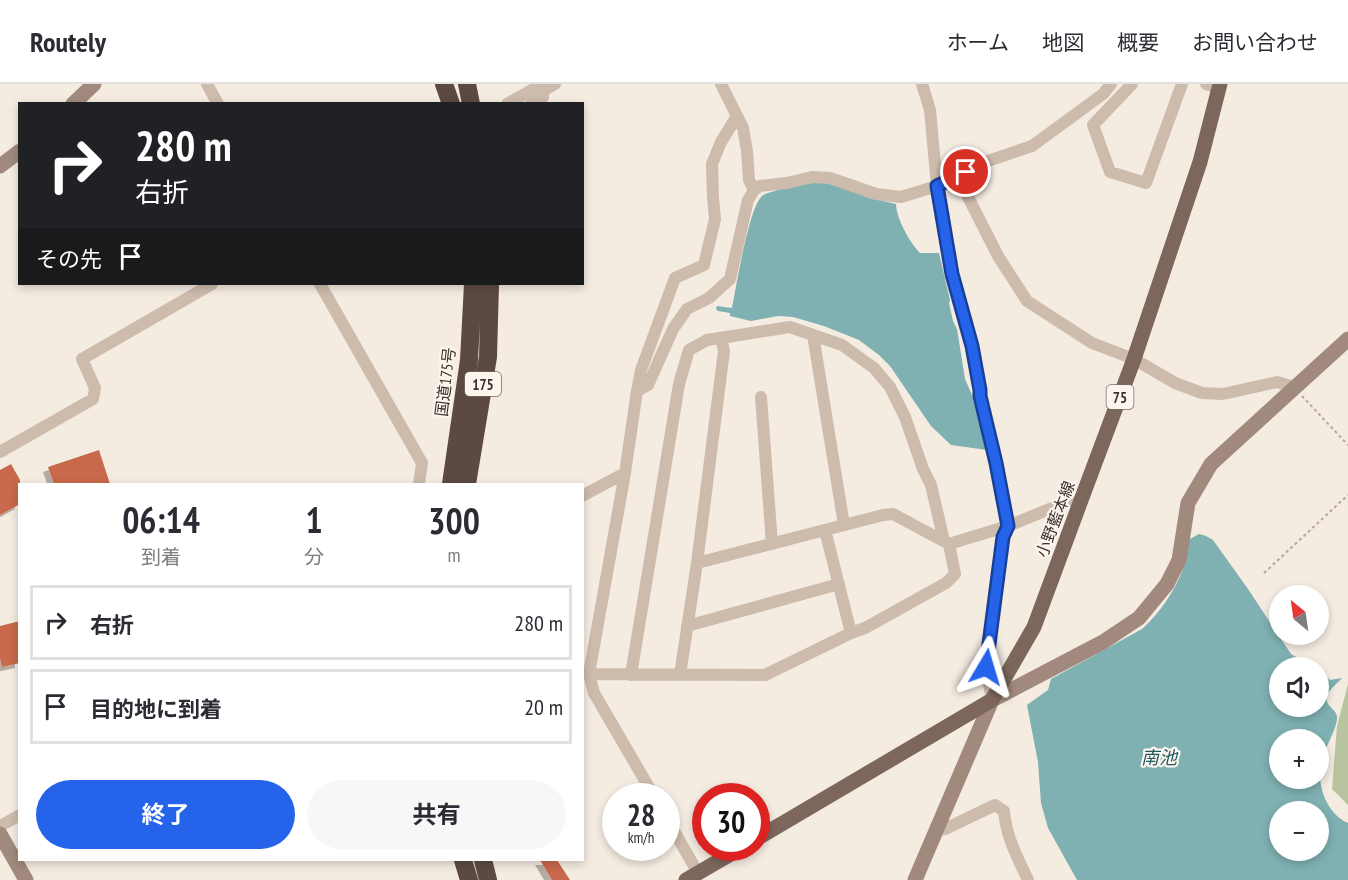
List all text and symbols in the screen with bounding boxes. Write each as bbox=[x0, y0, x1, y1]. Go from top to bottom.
text: Routely bbox=[30, 23, 106, 60]
text: ホーム bbox=[947, 29, 1009, 56]
text: 地図 bbox=[1042, 29, 1084, 56]
text: 概要 bbox=[1117, 29, 1159, 56]
text: お問い合わせ bbox=[1192, 29, 1318, 56]
text: 280 m bbox=[135, 118, 232, 173]
icon: right bbox=[36, 126, 114, 204]
pin bbox=[940, 146, 991, 197]
icon: arrive bbox=[949, 155, 982, 188]
text: 右折 bbox=[135, 175, 189, 209]
icon: arrive bbox=[114, 240, 147, 273]
text: その先 bbox=[36, 245, 102, 273]
street label: 国道175号 bbox=[431, 346, 459, 418]
road number: 175 bbox=[465, 372, 501, 396]
road number: 75 bbox=[1106, 385, 1134, 409]
street label: 小野藍本線 bbox=[1031, 478, 1079, 560]
text: 06:14 bbox=[122, 496, 200, 543]
text: 1 bbox=[306, 496, 323, 543]
text: 300 bbox=[428, 497, 480, 544]
text: m bbox=[448, 542, 461, 568]
text: 到着 bbox=[141, 544, 181, 570]
text: 分 bbox=[304, 544, 324, 570]
north arrow bbox=[1269, 585, 1329, 645]
map controls bbox=[1269, 585, 1329, 861]
icon: right bbox=[39, 606, 72, 639]
text: 280 m bbox=[514, 609, 563, 637]
text: 右折 bbox=[90, 611, 134, 639]
position arrow bbox=[954, 635, 1018, 699]
button: sound bbox=[1269, 657, 1329, 717]
icon: arrive bbox=[39, 690, 72, 723]
text: 20 m bbox=[524, 693, 563, 721]
text: 目的地に到着 bbox=[90, 695, 222, 723]
button: + bbox=[1269, 729, 1329, 789]
water label: 南池 bbox=[1141, 746, 1179, 769]
button: 終了 bbox=[36, 780, 295, 849]
button: 共有 bbox=[307, 780, 566, 849]
speed limit sign: 30 bbox=[692, 783, 770, 861]
text: 28 bbox=[627, 795, 655, 834]
button: − bbox=[1269, 801, 1329, 861]
text: km/h bbox=[628, 828, 654, 847]

